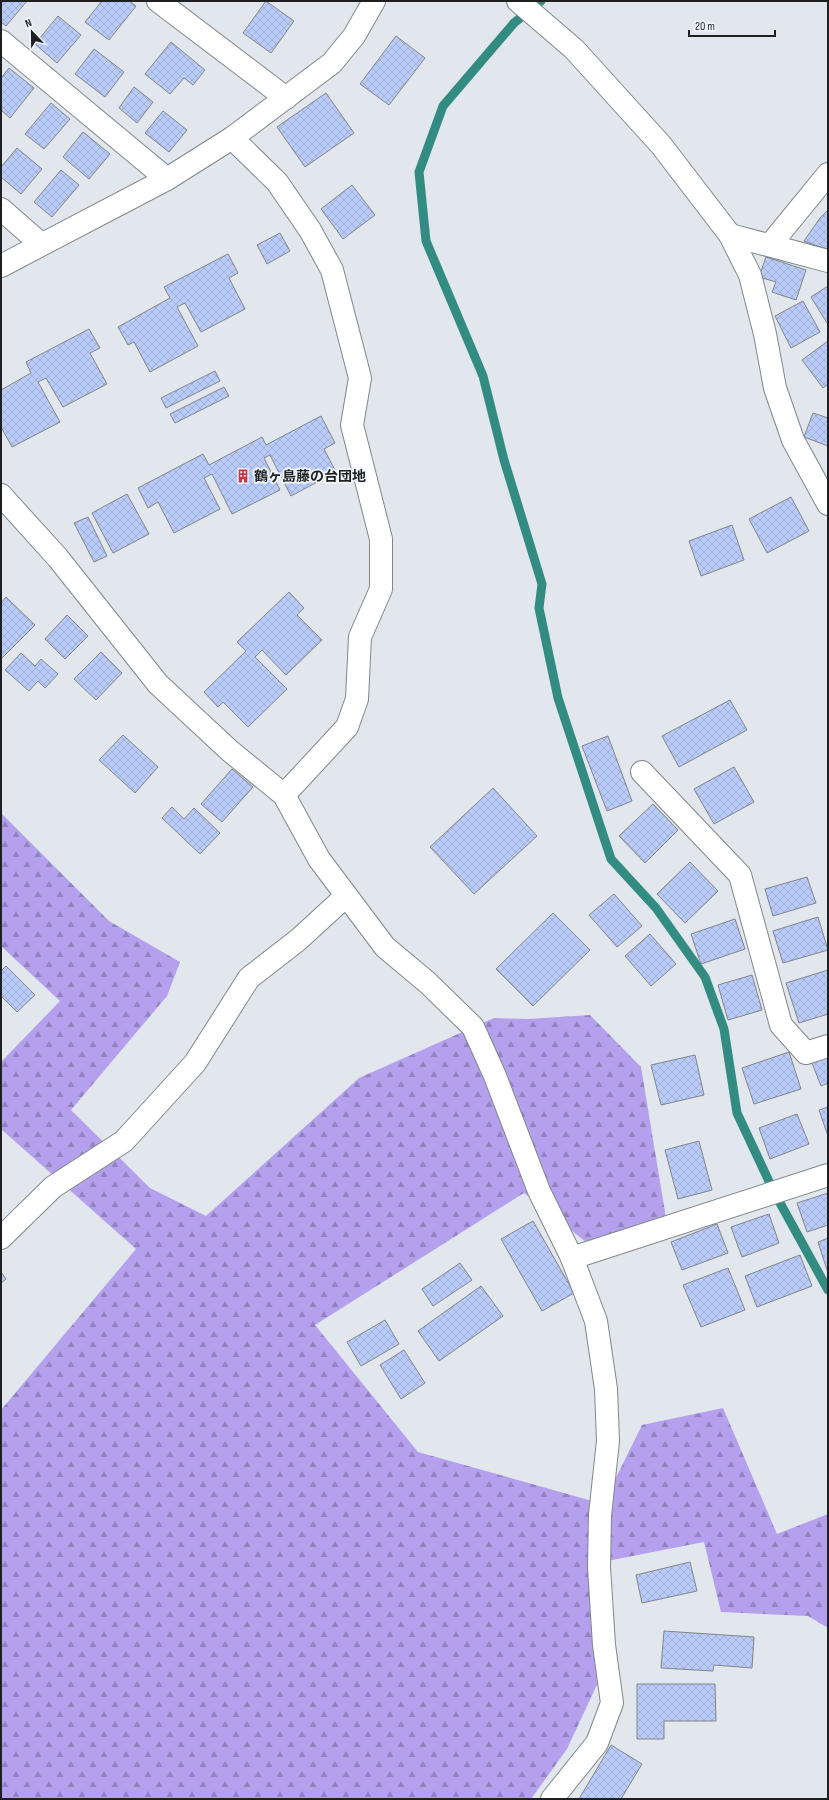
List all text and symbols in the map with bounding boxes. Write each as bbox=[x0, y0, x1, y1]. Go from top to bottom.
north arrow bbox=[12, 12, 52, 52]
scale bar bbox=[689, 12, 775, 38]
text: N bbox=[23, 16, 34, 30]
text: 20 m bbox=[695, 19, 715, 34]
building icon: 鶴ヶ島藤の台団地 bbox=[235, 468, 251, 484]
place label: 鶴ヶ島藤の台団地 bbox=[254, 468, 366, 485]

